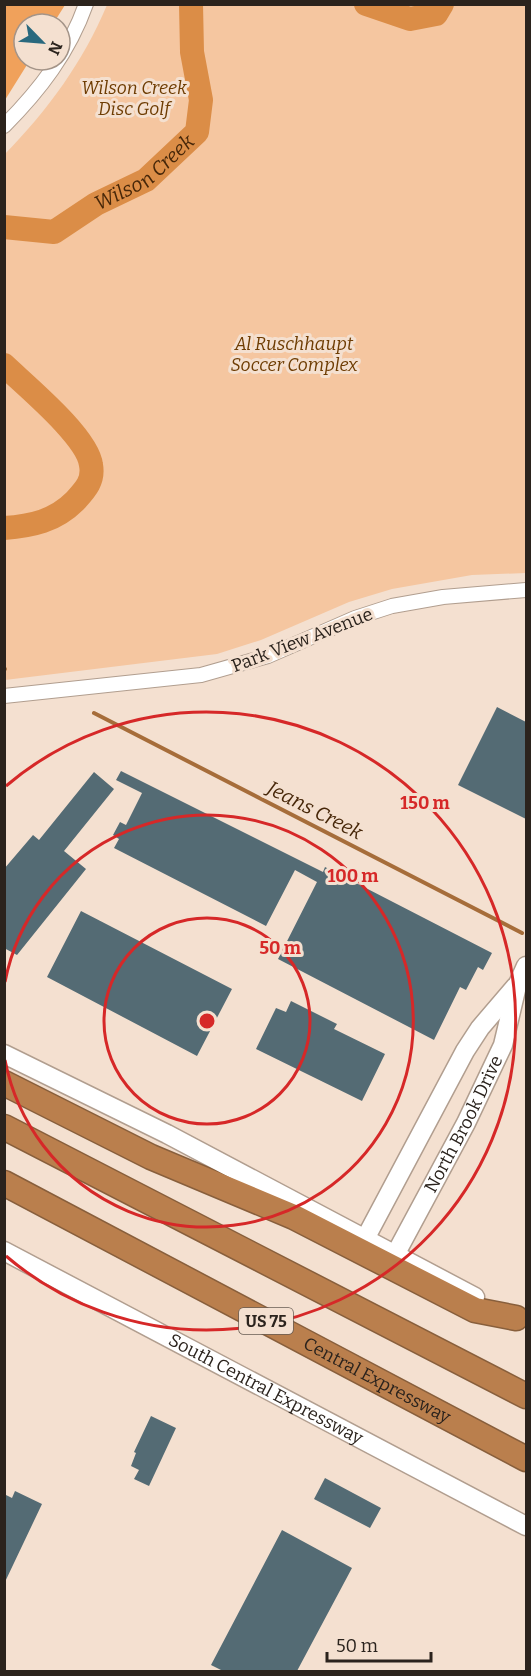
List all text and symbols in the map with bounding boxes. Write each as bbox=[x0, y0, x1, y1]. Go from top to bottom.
north arrow bbox=[12, 12, 72, 72]
text: N bbox=[44, 39, 66, 58]
park label: Wilson Creek Disc Golf bbox=[81, 77, 187, 120]
water label: Wilson Creek bbox=[90, 129, 199, 215]
park label: Al Ruschhaupt Soccer Complex bbox=[230, 333, 358, 376]
street label: Park View Avenue bbox=[228, 603, 376, 677]
water label: Jeans Creek bbox=[261, 775, 367, 844]
text: 150 m bbox=[400, 792, 450, 814]
text: 100 m bbox=[327, 865, 379, 887]
text: 50 m bbox=[259, 937, 301, 959]
centre of rings bbox=[197, 1011, 217, 1031]
street label: North Brook Drive bbox=[420, 1052, 508, 1196]
road number: US 75 bbox=[239, 1308, 293, 1334]
street label: South Central Expressway bbox=[165, 1329, 367, 1449]
street label: Central Expressway bbox=[300, 1332, 455, 1428]
scale bar bbox=[327, 1625, 430, 1663]
text: 50 m bbox=[336, 1635, 378, 1657]

